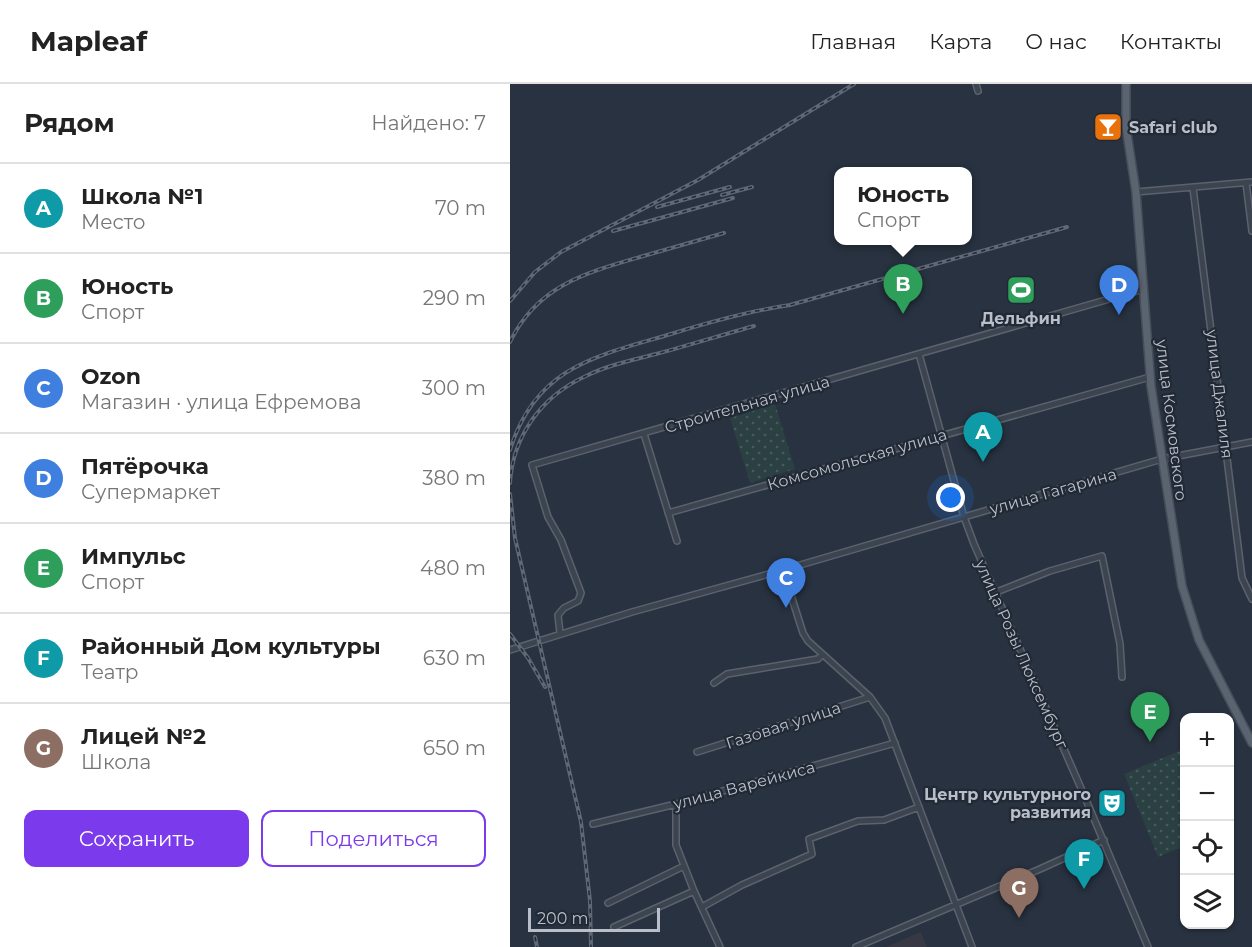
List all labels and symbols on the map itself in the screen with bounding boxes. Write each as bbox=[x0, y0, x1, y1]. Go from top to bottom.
bar icon: Safari club bbox=[1092, 111, 1124, 143]
place label: Safari club bbox=[1129, 118, 1217, 137]
pin: B bbox=[884, 264, 922, 314]
pin: D bbox=[1100, 266, 1138, 315]
sports icon: Дельфин bbox=[1005, 274, 1037, 306]
place label: Дельфин bbox=[981, 309, 1061, 328]
street label: улица Джалиля bbox=[1202, 327, 1237, 460]
street label: улица Космовского bbox=[1152, 337, 1191, 502]
street label: Строительная улица bbox=[662, 372, 832, 437]
pin: A bbox=[964, 412, 1002, 462]
street label: Комсомольская улица bbox=[765, 425, 949, 494]
street label: улица Гагарина bbox=[986, 464, 1119, 519]
your location bbox=[936, 483, 965, 512]
street label: улица Розы Люксембург bbox=[971, 556, 1072, 752]
pin: C bbox=[766, 558, 806, 608]
pin: E bbox=[1130, 692, 1170, 742]
street label: Газовая улица bbox=[723, 698, 843, 753]
street label: улица Варейкиса bbox=[670, 757, 817, 814]
place label: Центр культурного развития bbox=[924, 785, 1091, 822]
theatre icon: Центр культурного развития bbox=[1096, 787, 1128, 819]
pin: F bbox=[1064, 840, 1104, 889]
pin: G bbox=[1000, 868, 1038, 918]
scale bar bbox=[528, 905, 660, 932]

